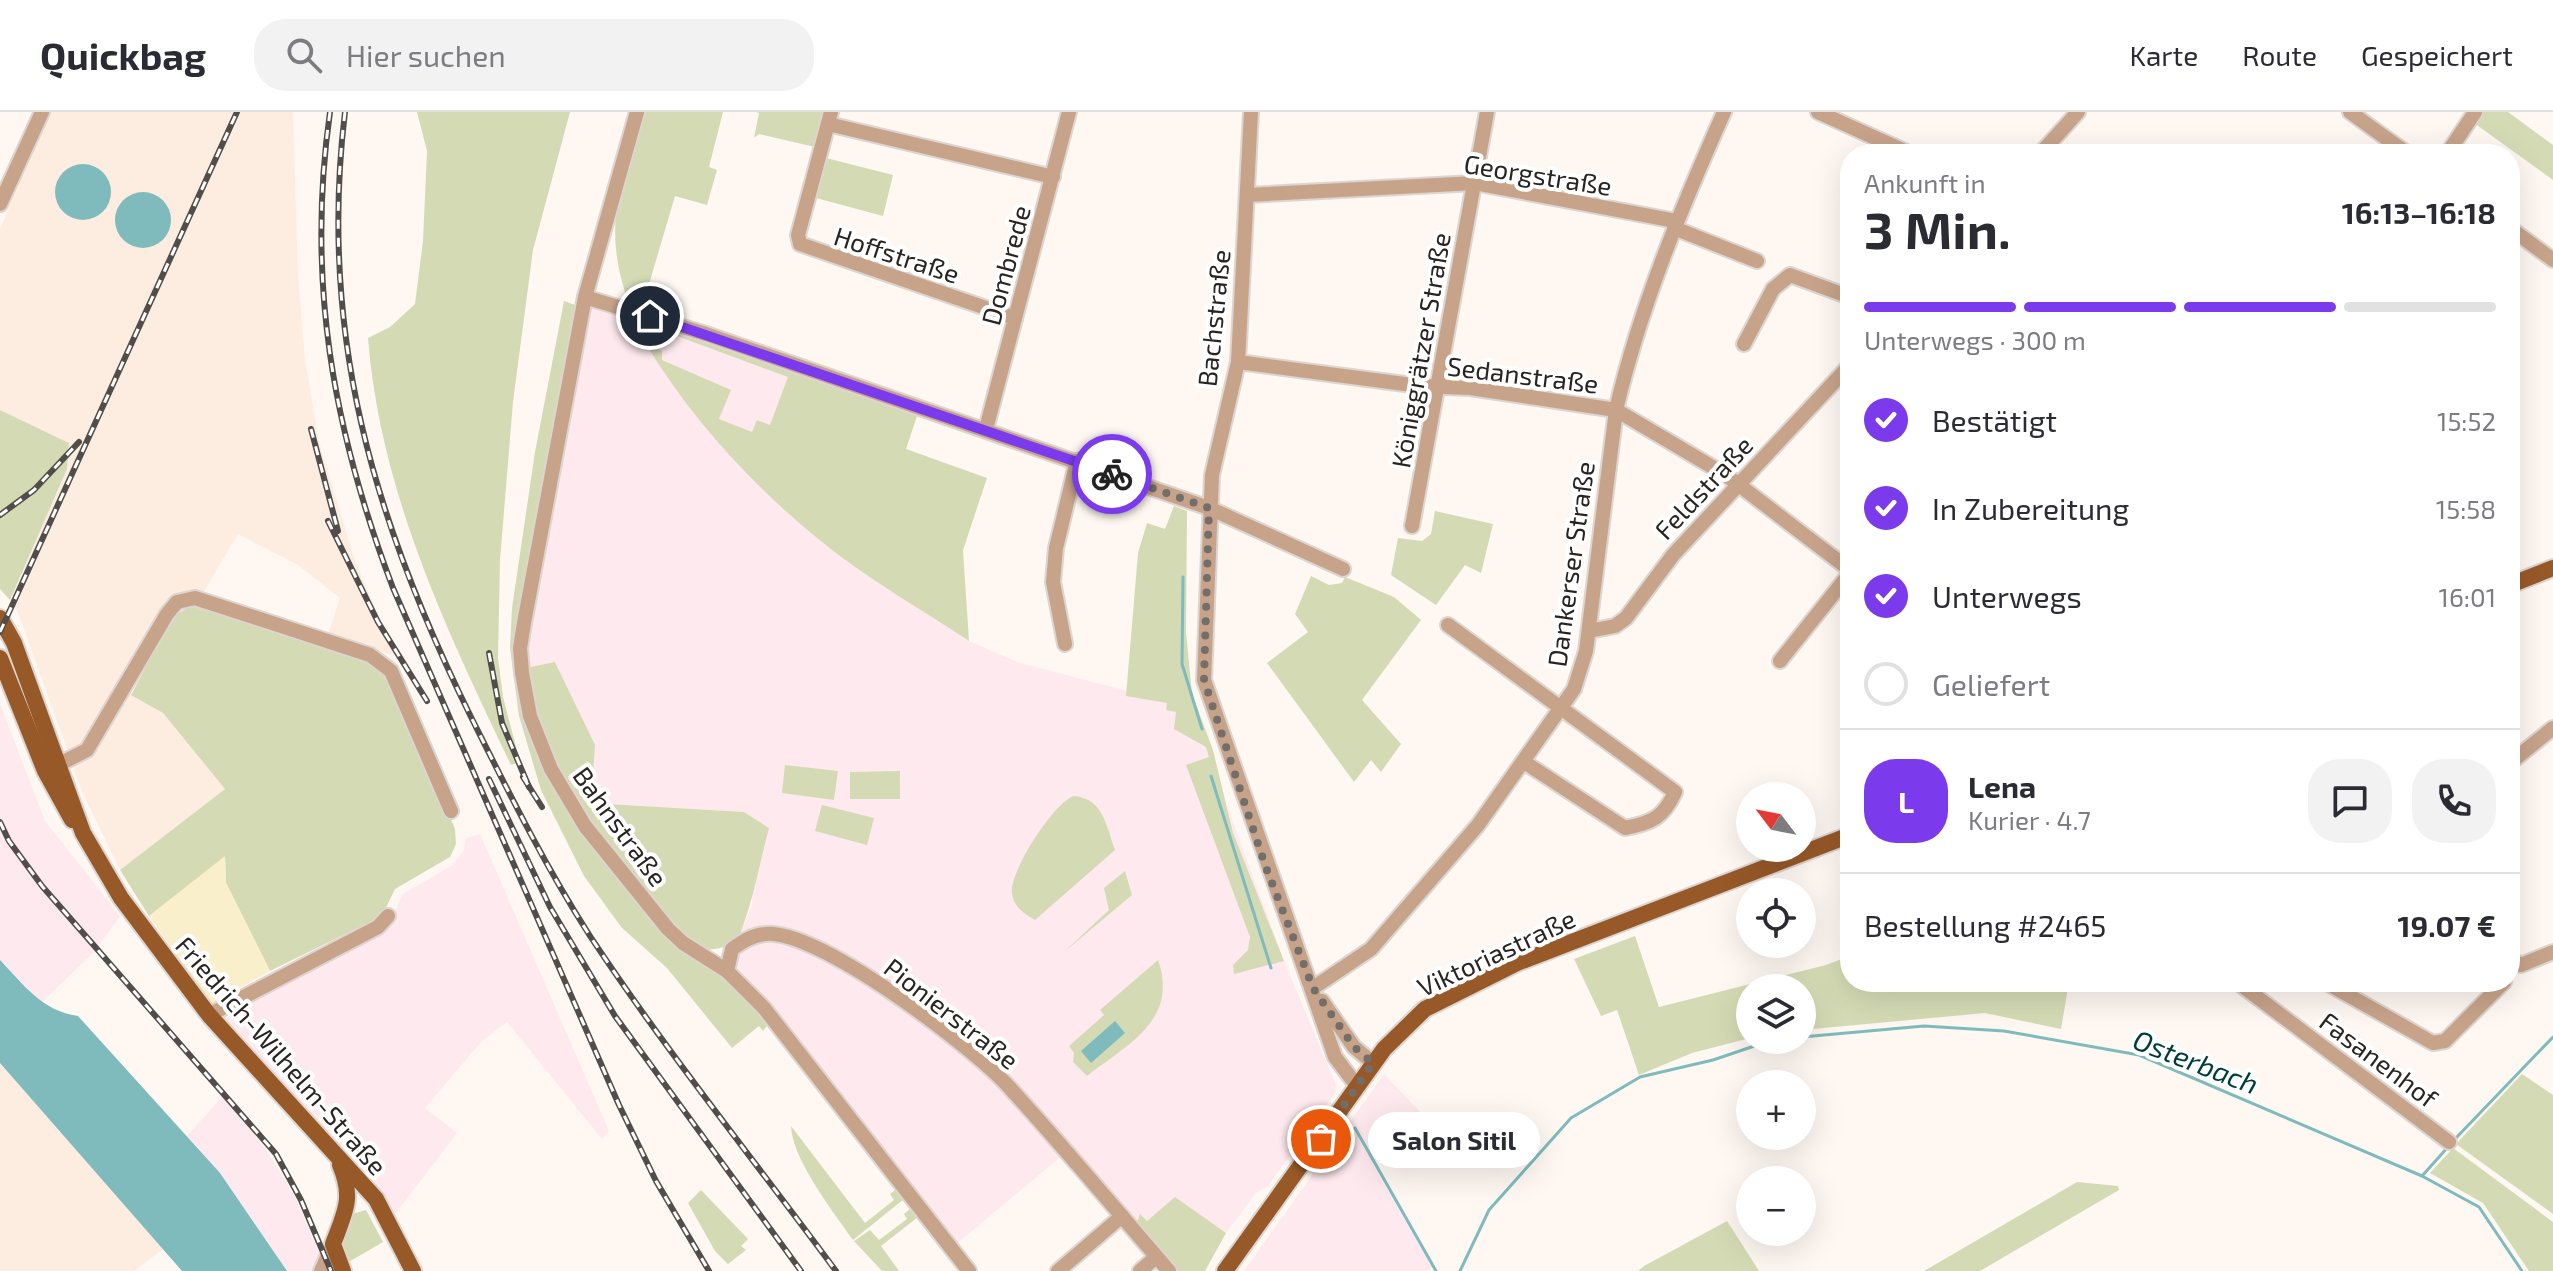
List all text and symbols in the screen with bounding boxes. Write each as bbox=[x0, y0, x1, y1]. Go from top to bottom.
search box bbox=[254, 19, 814, 91]
text: Quickbag bbox=[40, 32, 206, 78]
icon: search bbox=[282, 33, 326, 77]
text: Hier suchen bbox=[346, 37, 506, 73]
text: Karte bbox=[2129, 38, 2198, 72]
text: Route bbox=[2242, 38, 2317, 72]
text: Gespeichert bbox=[2361, 38, 2513, 72]
street label: Georgstraße bbox=[1462, 147, 1614, 201]
text: Ankunft in bbox=[1864, 167, 1986, 198]
text: 16:13–16:18 bbox=[2342, 194, 2496, 230]
text: 3 Min. bbox=[1864, 197, 2011, 259]
street label: Dombrede bbox=[974, 202, 1036, 328]
street label: Hoffstraße bbox=[830, 219, 964, 289]
street label: Königgrätzer Straße bbox=[1384, 230, 1456, 470]
street label: Bachstraße bbox=[1190, 248, 1236, 388]
pin bbox=[616, 282, 684, 350]
icon: home bbox=[628, 294, 672, 338]
text: Unterwegs · 300 m bbox=[1864, 324, 2086, 355]
street label: Sedanstraße bbox=[1446, 349, 1600, 399]
icon: check bbox=[1864, 398, 1908, 442]
text: Bestätigt bbox=[1932, 402, 2057, 438]
text: 15:52 bbox=[2437, 405, 2496, 436]
street label: Feldstraße bbox=[1647, 429, 1759, 545]
courier bbox=[1072, 434, 1152, 514]
icon: bike bbox=[1090, 452, 1134, 496]
street label: Dankerser Straße bbox=[1540, 459, 1600, 669]
icon: check bbox=[1864, 486, 1908, 530]
text: In Zubereitung bbox=[1932, 490, 2129, 526]
text: 15:58 bbox=[2436, 493, 2496, 524]
icon: check bbox=[1864, 574, 1908, 618]
text: Unterwegs bbox=[1932, 578, 2082, 614]
text: 16:01 bbox=[2439, 581, 2496, 612]
text: Geliefert bbox=[1932, 666, 2050, 702]
button: chat bbox=[2308, 759, 2392, 843]
button: phone bbox=[2412, 759, 2496, 843]
street label: Bahnstraße bbox=[567, 760, 675, 892]
text: Lena bbox=[1968, 768, 2036, 804]
north arrow bbox=[1736, 782, 1816, 862]
map controls bbox=[1736, 782, 1816, 1246]
text: L bbox=[1898, 783, 1914, 819]
text: Kurier · 4.7 bbox=[1968, 804, 2091, 835]
button: locate bbox=[1736, 878, 1816, 958]
street label: Viktoriastraße bbox=[1412, 902, 1580, 1002]
text: Bestellung #2465 bbox=[1864, 907, 2106, 943]
text: 19.07 € bbox=[2398, 907, 2496, 943]
street label: Friedrich-Wilhelm-Straße bbox=[170, 929, 394, 1181]
street label: Pionierstraße bbox=[879, 951, 1025, 1075]
button: layers bbox=[1736, 974, 1816, 1054]
street label: Fasanenhof bbox=[2314, 1005, 2445, 1114]
water label: Osterbach bbox=[2129, 1022, 2263, 1100]
button: + bbox=[1736, 1070, 1816, 1150]
pin bbox=[1287, 1105, 1355, 1173]
callout: Salon Sitil bbox=[1369, 1111, 1541, 1167]
icon: bag bbox=[1299, 1117, 1343, 1161]
text: Salon Sitil bbox=[1392, 1124, 1516, 1155]
button: − bbox=[1736, 1166, 1816, 1246]

